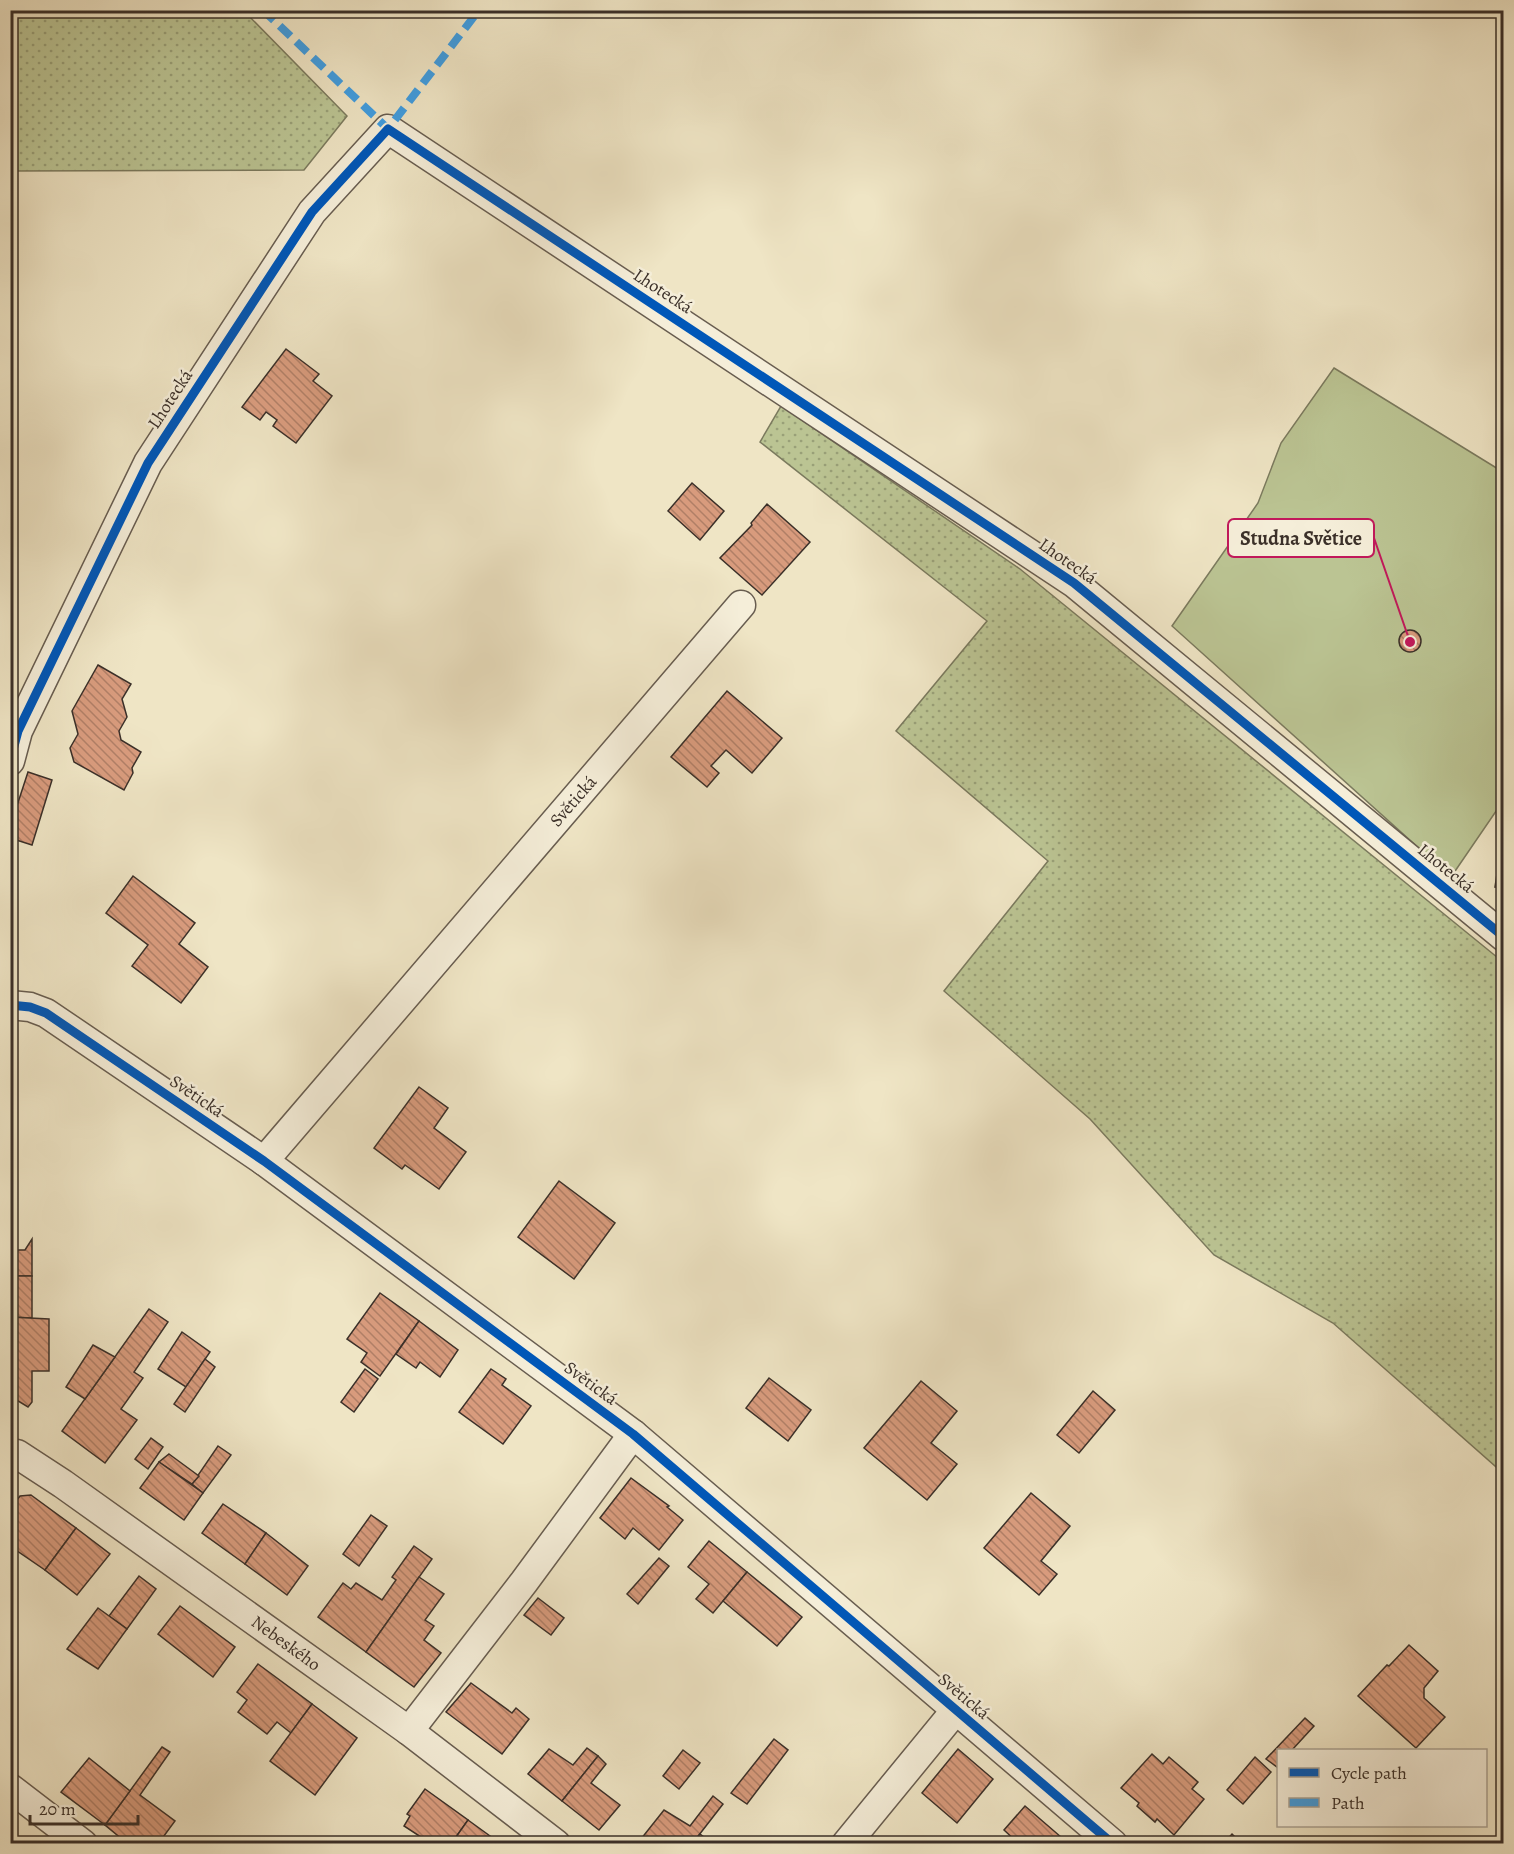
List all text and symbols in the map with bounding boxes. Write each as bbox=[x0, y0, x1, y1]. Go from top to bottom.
street label: Lhotecká bbox=[629, 263, 698, 319]
street label: Lhotecká bbox=[142, 364, 198, 433]
callout: Studna Světice bbox=[1228, 519, 1374, 557]
text: Studna Světice bbox=[1240, 525, 1362, 552]
street label: Lhotecká bbox=[1034, 532, 1103, 590]
street label: Světická bbox=[544, 770, 602, 832]
street label: Lhotecká bbox=[1413, 838, 1480, 899]
street label: Světická bbox=[165, 1069, 229, 1123]
street label: Světická bbox=[559, 1355, 623, 1411]
street label: Nebeského bbox=[246, 1610, 326, 1676]
street label: Světická bbox=[933, 1667, 995, 1725]
legend bbox=[1277, 1749, 1487, 1827]
text: Cycle path bbox=[1331, 1761, 1407, 1785]
scale bar bbox=[30, 1788, 138, 1826]
text: Path bbox=[1331, 1791, 1365, 1815]
text: 20 m bbox=[39, 1797, 76, 1821]

